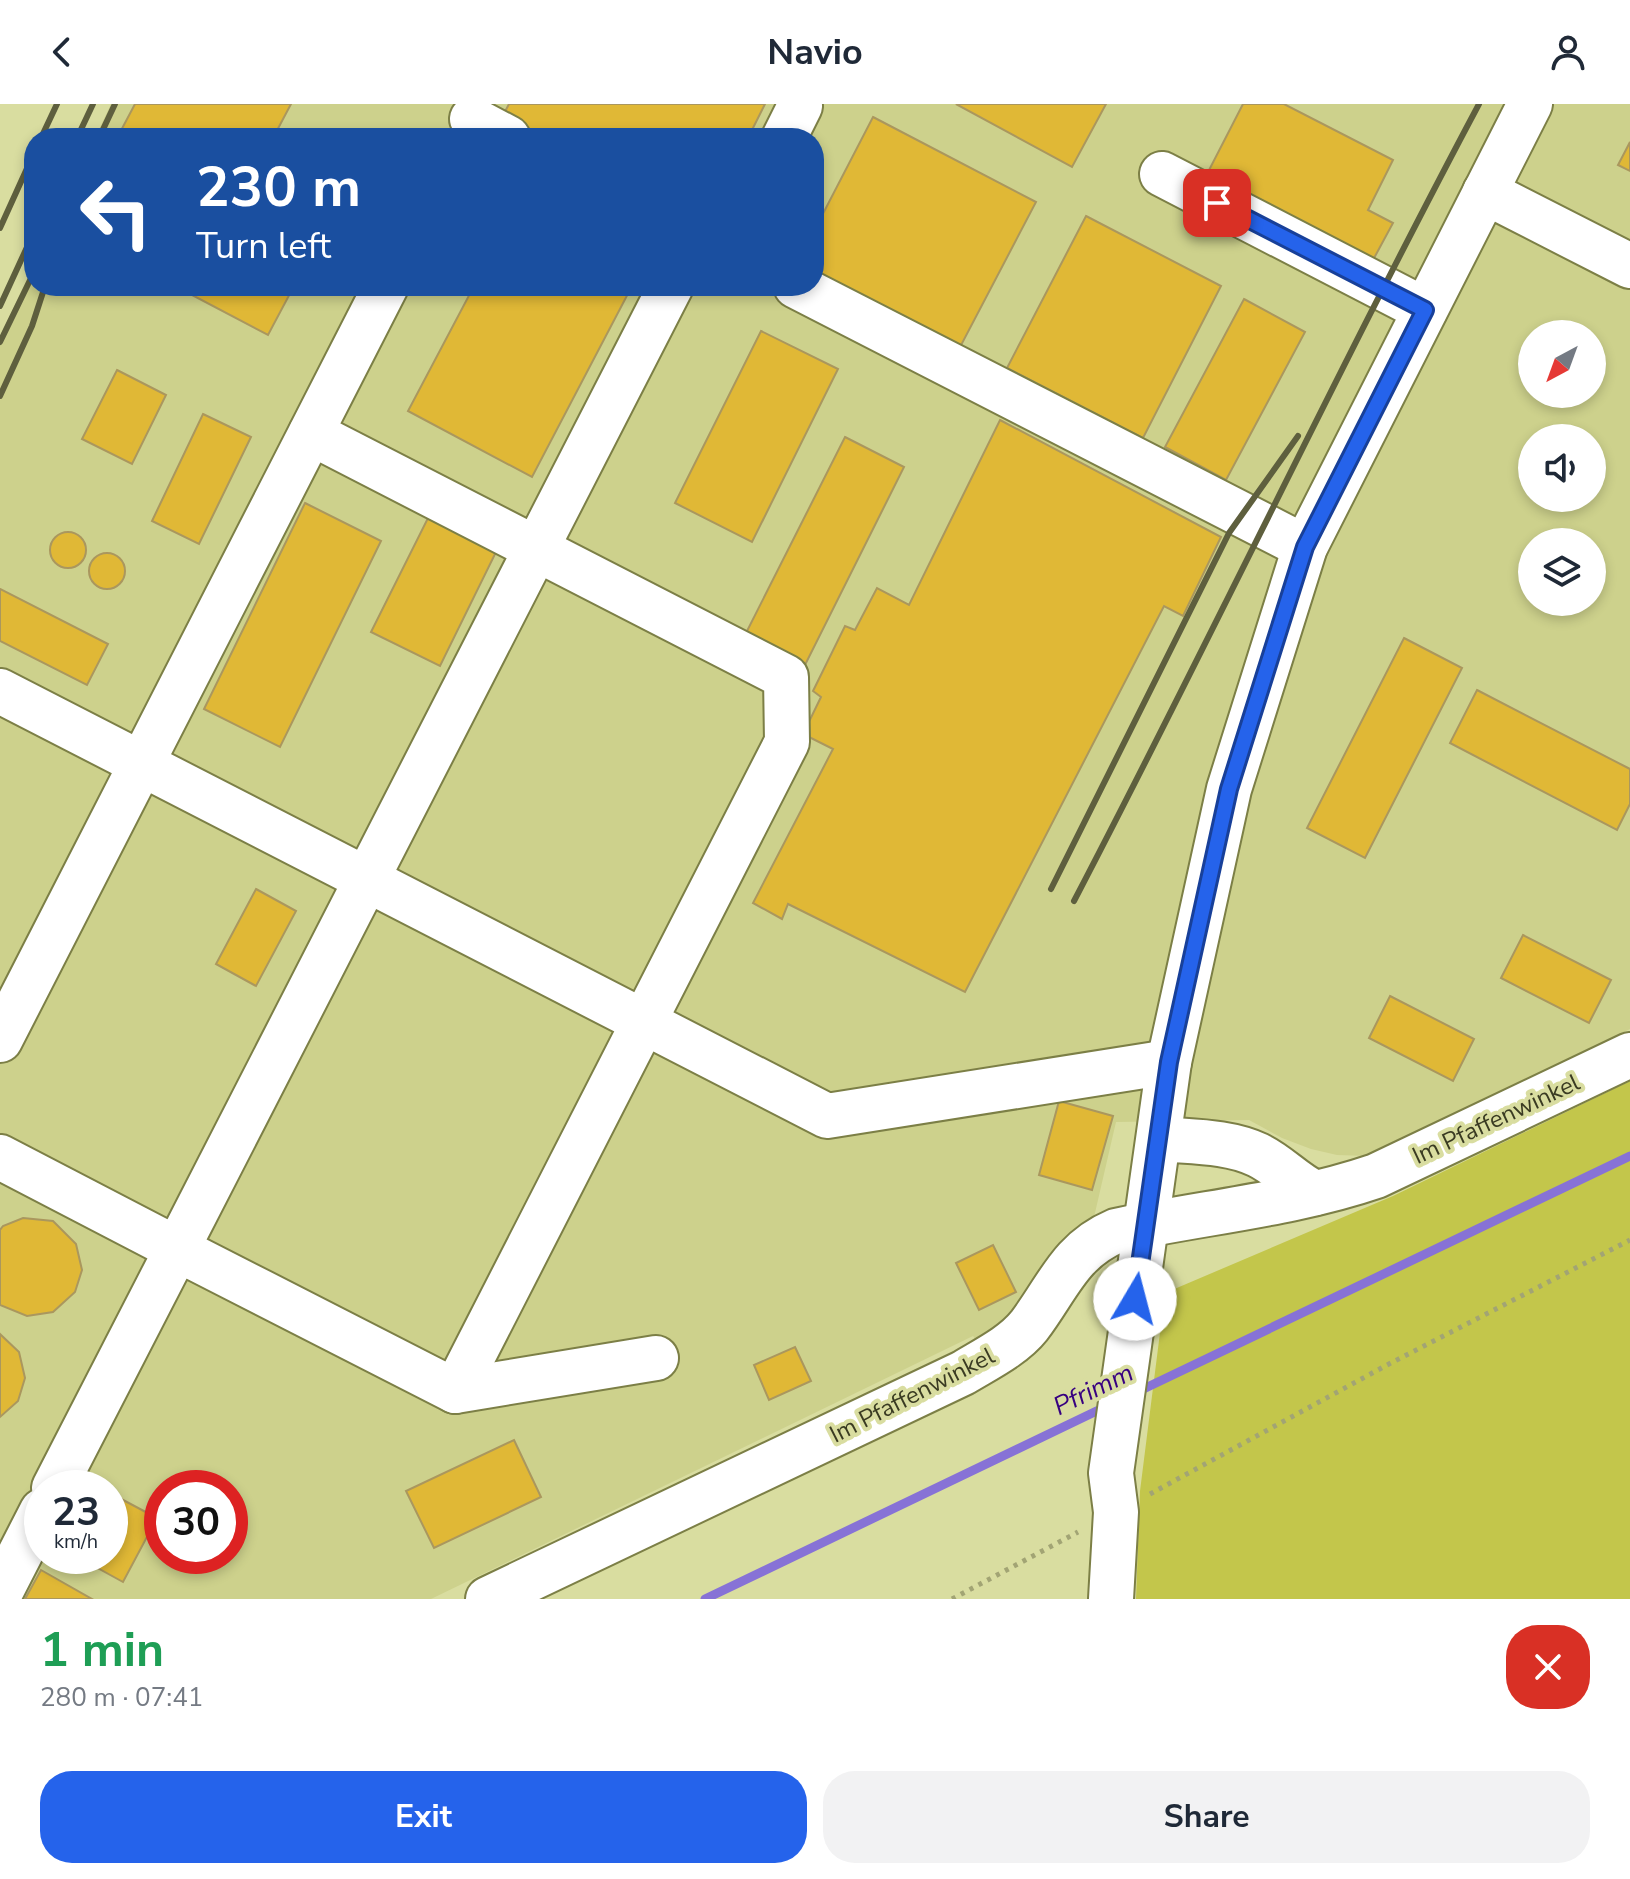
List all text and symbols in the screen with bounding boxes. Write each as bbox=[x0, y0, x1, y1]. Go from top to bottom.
text: Navio bbox=[767, 28, 863, 77]
icon: back bbox=[40, 30, 84, 74]
icon: person bbox=[1546, 30, 1590, 74]
text: 230 m bbox=[196, 149, 361, 226]
icon: left bbox=[64, 160, 168, 264]
pin bbox=[1183, 169, 1251, 237]
icon: arrive bbox=[1195, 181, 1239, 225]
text: Turn left bbox=[196, 222, 331, 271]
north arrow bbox=[1518, 320, 1606, 408]
map controls bbox=[1518, 320, 1606, 616]
button: sound bbox=[1518, 424, 1606, 512]
button: layers bbox=[1518, 528, 1606, 616]
street label: Im Pfaffenwinkel bbox=[1407, 1066, 1585, 1172]
position arrow bbox=[1093, 1257, 1177, 1341]
street label: Im Pfaffenwinkel bbox=[824, 1340, 1000, 1450]
water label: Pfrimm bbox=[1047, 1355, 1139, 1424]
speed limit sign: 30 bbox=[144, 1470, 248, 1574]
text: 23 bbox=[52, 1485, 100, 1539]
text: km/h bbox=[54, 1528, 98, 1555]
text: 1 min bbox=[40, 1617, 164, 1683]
button: close bbox=[1506, 1625, 1590, 1709]
text: 280 m · 07:41 bbox=[40, 1680, 203, 1715]
button: Exit bbox=[40, 1771, 807, 1863]
button: Share bbox=[823, 1771, 1590, 1863]

